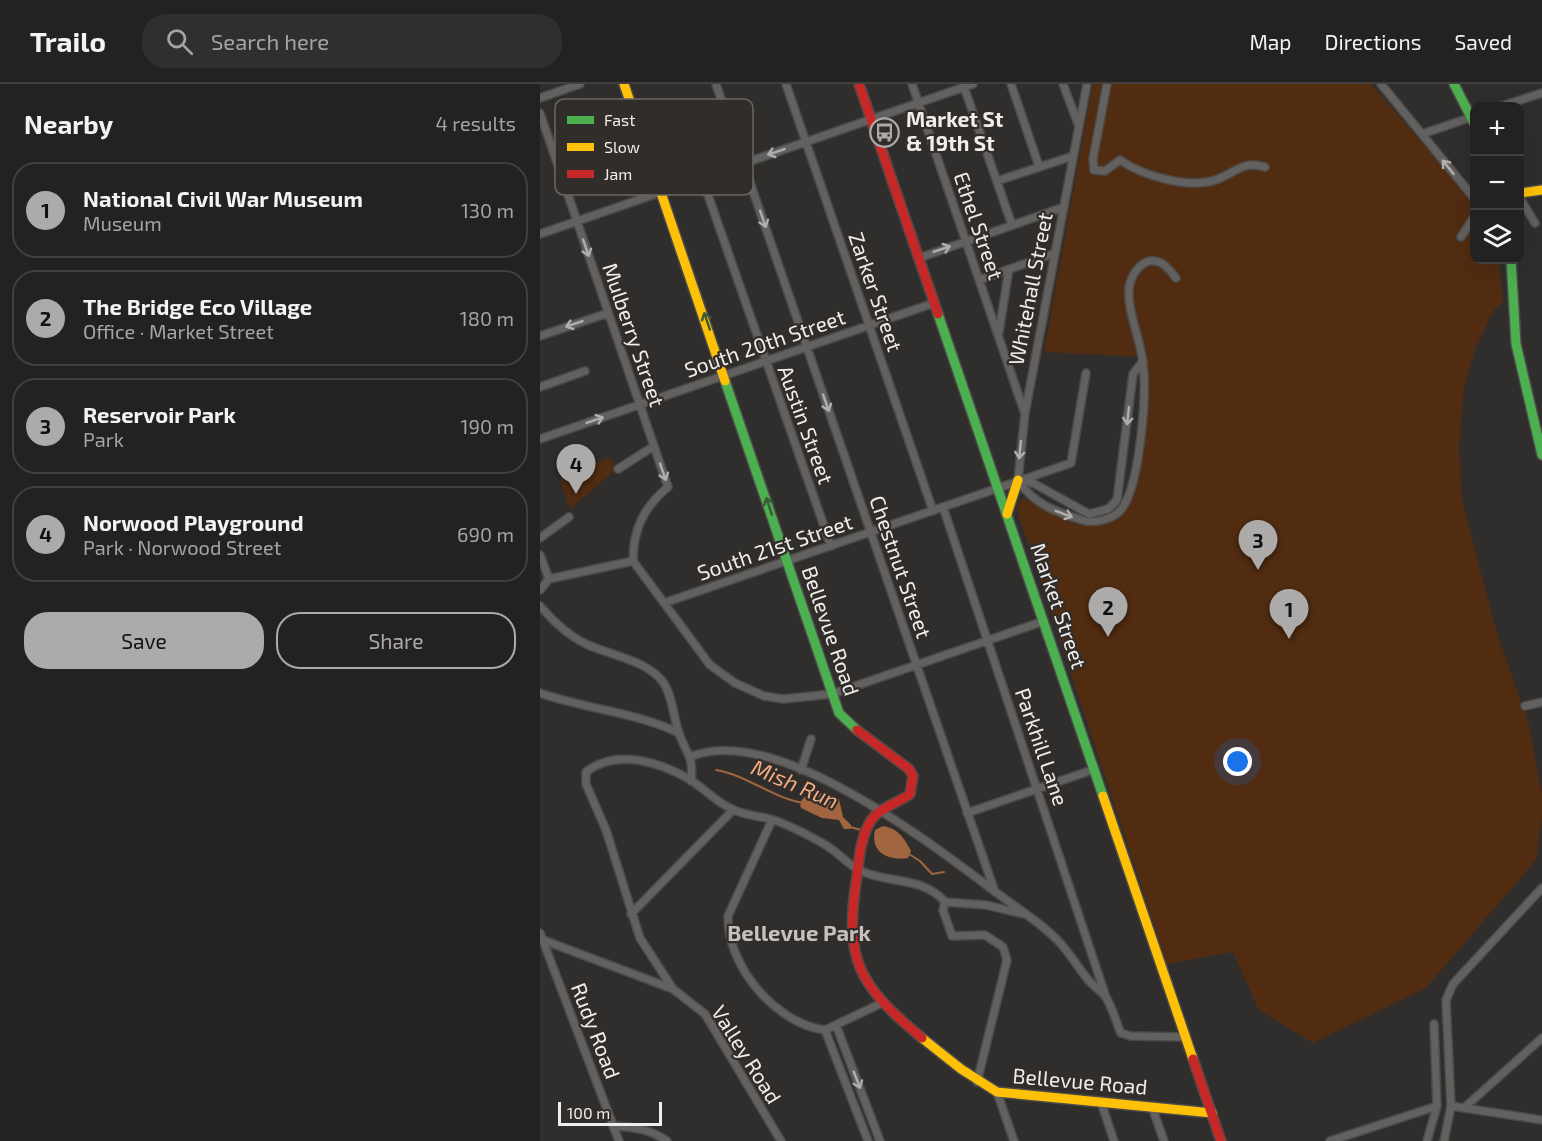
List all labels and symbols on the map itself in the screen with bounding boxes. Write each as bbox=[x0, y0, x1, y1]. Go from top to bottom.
legend bbox=[555, 99, 753, 195]
place label: Market St & 19th St bbox=[906, 106, 1004, 155]
text: Fast bbox=[604, 110, 635, 129]
bus stop icon: Market St & 19th St bbox=[869, 116, 901, 148]
text: Slow bbox=[604, 137, 640, 156]
one-way arrow bbox=[767, 148, 786, 159]
one-way arrow bbox=[1441, 159, 1454, 175]
text: Jam bbox=[604, 164, 632, 183]
street label: Ethel Street bbox=[949, 168, 1009, 283]
one-way arrow bbox=[758, 209, 769, 228]
street label: Whitehall Street bbox=[1002, 210, 1057, 367]
street label: Zarker Street bbox=[844, 229, 909, 354]
one-way arrow bbox=[581, 238, 592, 257]
one-way arrow bbox=[932, 243, 951, 254]
street label: Mulberry Street bbox=[598, 259, 671, 410]
street label: South 20th Street bbox=[681, 303, 848, 382]
one-way arrow bbox=[700, 312, 711, 331]
one-way arrow bbox=[565, 320, 584, 331]
street label: Austin Street bbox=[773, 362, 839, 487]
one-way arrow bbox=[822, 393, 833, 412]
one-way arrow bbox=[1123, 405, 1134, 425]
one-way arrow bbox=[585, 413, 604, 424]
one-way arrow bbox=[1014, 440, 1025, 460]
pin: 4 bbox=[556, 444, 596, 494]
one-way arrow bbox=[658, 462, 669, 481]
street label: Chestnut Street bbox=[865, 492, 938, 641]
one-way arrow bbox=[762, 497, 773, 516]
street label: South 21st Street bbox=[694, 508, 855, 585]
one-way arrow bbox=[1054, 509, 1073, 520]
pin: 3 bbox=[1238, 520, 1278, 570]
street label: Market Street bbox=[1026, 539, 1093, 672]
street label: Bellevue Road bbox=[798, 562, 865, 699]
pin: 2 bbox=[1088, 588, 1128, 637]
pin: 1 bbox=[1270, 590, 1308, 639]
street label: Parkhill Lane bbox=[1011, 684, 1074, 809]
your location bbox=[1223, 747, 1252, 776]
water label: Mish Run bbox=[748, 753, 843, 813]
district label: Bellevue Park bbox=[727, 919, 872, 945]
street label: Rudy Road bbox=[567, 979, 626, 1082]
street label: Valley Road bbox=[707, 1000, 787, 1108]
street label: Bellevue Road bbox=[1012, 1062, 1149, 1099]
one-way arrow bbox=[852, 1070, 863, 1089]
scale bar bbox=[558, 1099, 662, 1126]

